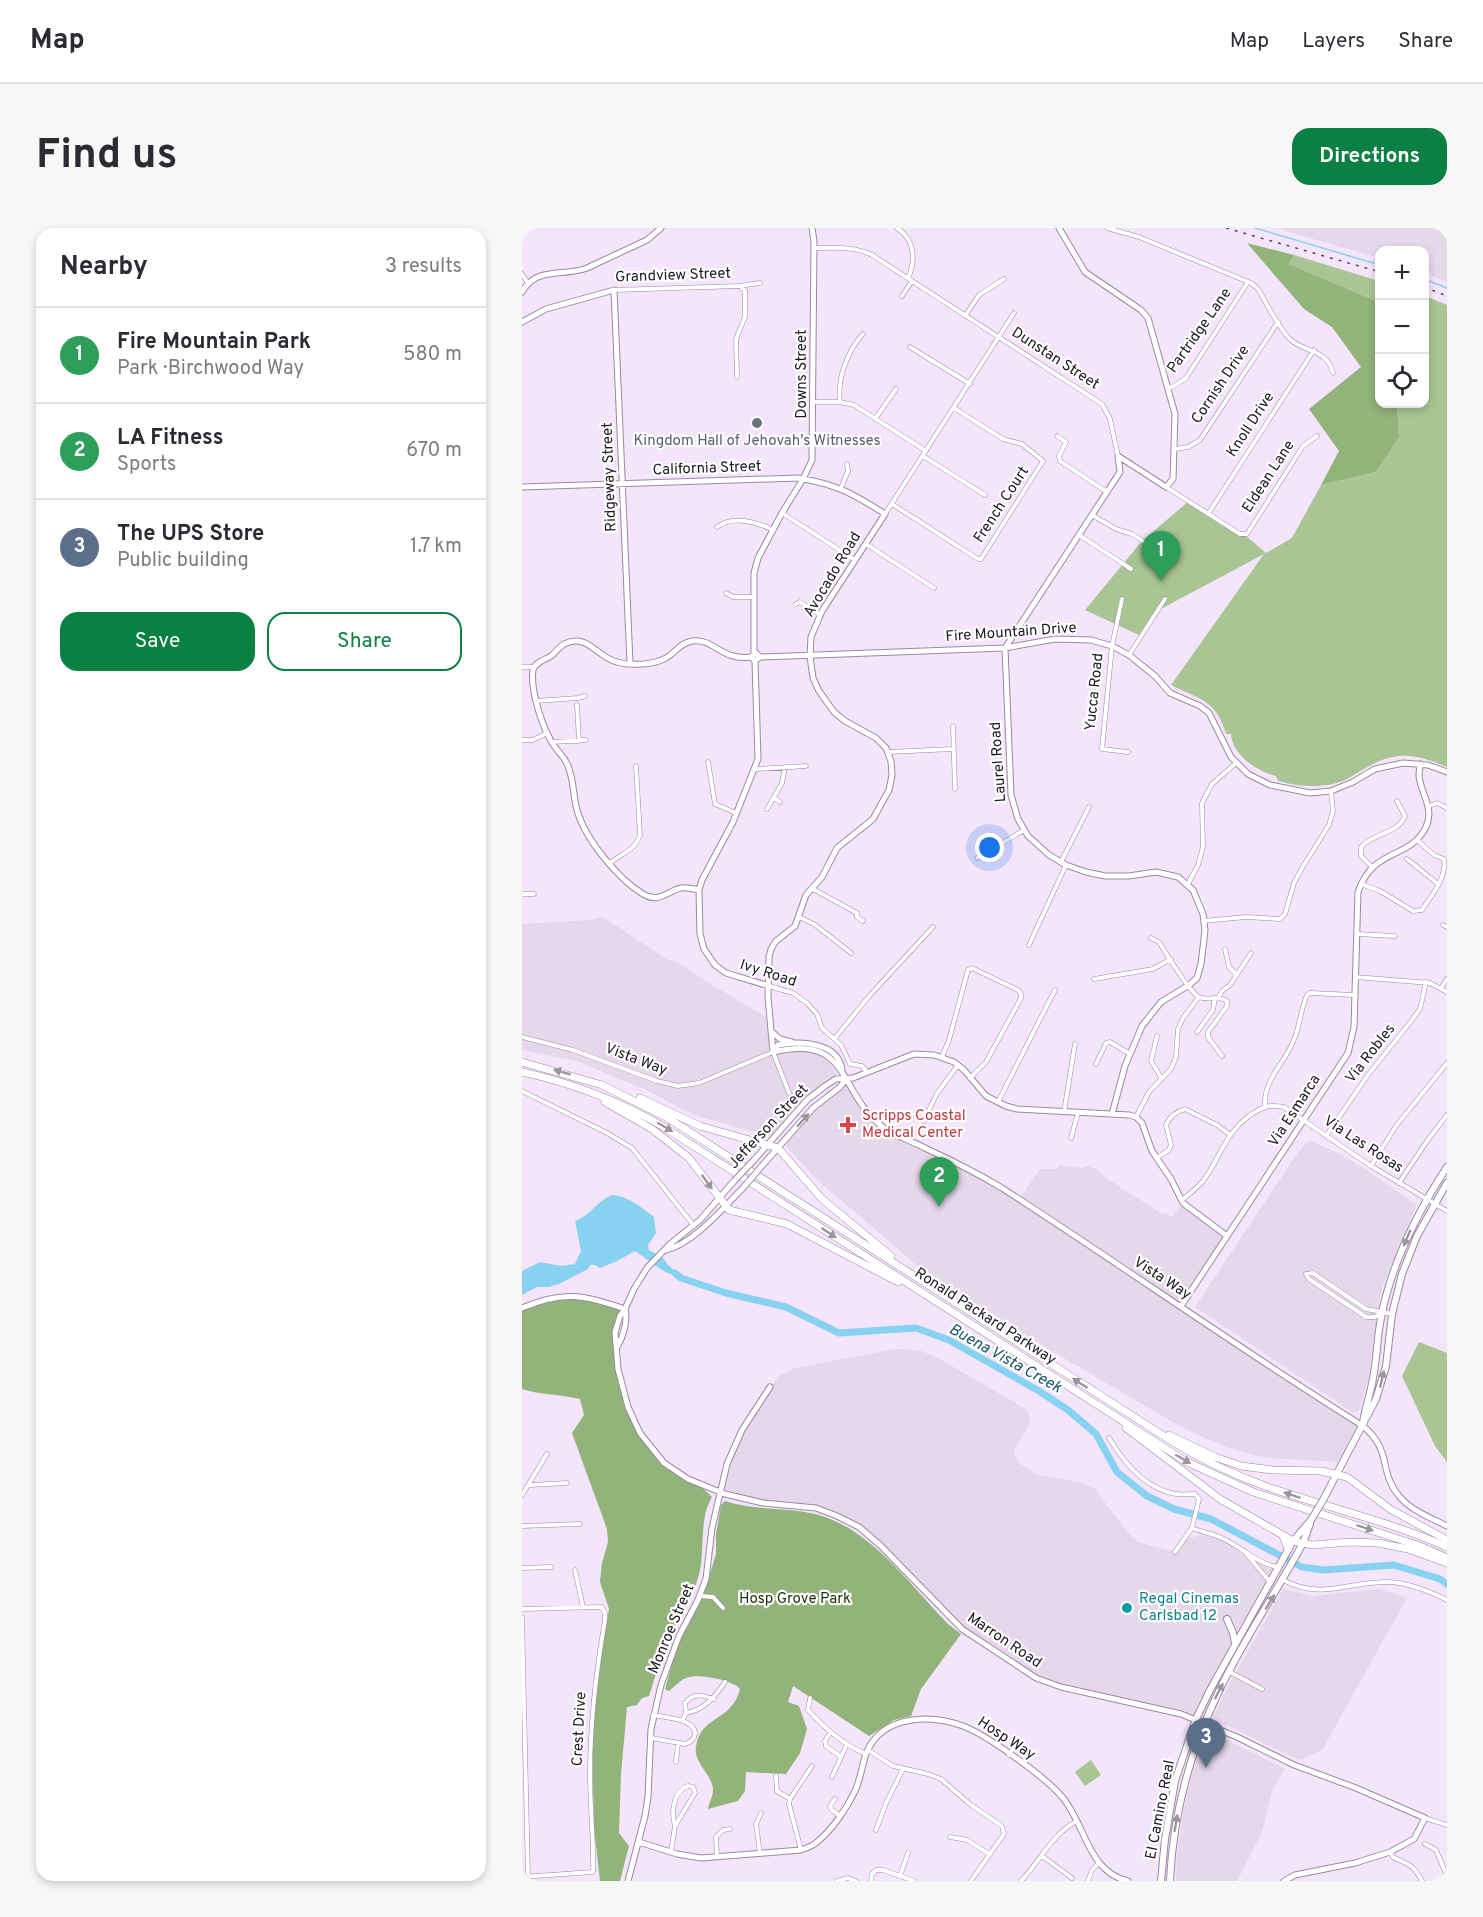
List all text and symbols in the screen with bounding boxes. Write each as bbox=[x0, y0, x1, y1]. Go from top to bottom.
text: Map bbox=[30, 23, 85, 59]
text: Map bbox=[1230, 28, 1269, 55]
text: Layers bbox=[1302, 28, 1365, 55]
text: Share bbox=[1398, 28, 1453, 55]
button: Directions bbox=[1292, 128, 1447, 185]
text: Find us bbox=[36, 130, 177, 183]
map controls bbox=[1375, 246, 1429, 408]
button: + bbox=[1375, 246, 1429, 300]
text: Nearby bbox=[60, 251, 148, 284]
text: 3 results bbox=[385, 254, 462, 280]
street label: Grandview Street bbox=[615, 264, 731, 288]
street label: Partridge Lane bbox=[1164, 285, 1236, 377]
button: − bbox=[1375, 300, 1429, 354]
street label: Dunstan Street bbox=[1007, 324, 1103, 394]
text: Fire Mountain Park bbox=[117, 329, 311, 356]
street label: Downs Street bbox=[793, 329, 812, 419]
text: 1 bbox=[76, 342, 84, 368]
text: 580 m bbox=[403, 342, 462, 368]
street label: Cornish Drive bbox=[1188, 342, 1254, 428]
button: locate bbox=[1375, 354, 1429, 408]
text: Park · Birchwood Way bbox=[117, 356, 304, 382]
street label: Knoll Drive bbox=[1223, 389, 1279, 461]
marker: Kingdom Hall of Jehovah's Witnesses bbox=[750, 416, 764, 430]
street label: Ridgeway Street bbox=[599, 422, 621, 532]
text: LA Fitness bbox=[117, 425, 224, 452]
place label: Kingdom Hall of Jehovah's Witnesses bbox=[633, 432, 881, 451]
street label: Eldean Lane bbox=[1239, 437, 1299, 517]
text: 2 bbox=[73, 438, 86, 464]
text: 670 m bbox=[406, 438, 462, 464]
text: Sports bbox=[117, 452, 177, 478]
street label: California Street bbox=[652, 458, 762, 480]
street label: French Court bbox=[970, 463, 1034, 547]
text: The UPS Store bbox=[117, 521, 264, 548]
street label: Avocado Road bbox=[800, 529, 866, 621]
pin: 1 bbox=[1142, 532, 1180, 581]
text: 3 bbox=[74, 534, 86, 560]
text: 1.7 km bbox=[410, 534, 462, 560]
text: Public building bbox=[117, 548, 249, 574]
button: Save bbox=[60, 612, 255, 671]
button: Share bbox=[267, 612, 462, 671]
street label: Fire Mountain Drive bbox=[945, 619, 1077, 647]
street label: Yucca Road bbox=[1081, 652, 1109, 732]
street label: Laurel Road bbox=[987, 721, 1011, 803]
your location bbox=[975, 833, 1004, 862]
street label: Ivy Road bbox=[737, 956, 799, 992]
street label: Via Robles bbox=[1342, 1020, 1400, 1088]
street label: Vista Way bbox=[602, 1039, 670, 1081]
one-way arrow bbox=[553, 1067, 571, 1076]
street label: Via Esmarca bbox=[1265, 1071, 1325, 1151]
street label: Jefferson Street bbox=[725, 1081, 813, 1173]
place label: Scripps Coastal Medical Center bbox=[862, 1107, 966, 1143]
one-way arrow bbox=[796, 1112, 810, 1127]
street label: Via Las Rosas bbox=[1319, 1112, 1407, 1178]
marker: Scripps Coastal Medical Center bbox=[839, 1116, 857, 1134]
one-way arrow bbox=[657, 1122, 673, 1133]
pin: 2 bbox=[920, 1158, 958, 1207]
one-way arrow bbox=[701, 1173, 713, 1189]
one-way arrow bbox=[821, 1227, 837, 1238]
one-way arrow bbox=[1402, 1229, 1411, 1247]
street label: Vista Way bbox=[1130, 1253, 1195, 1305]
street label: Ronald Packard Parkway bbox=[911, 1264, 1059, 1370]
water label: Buena Vista Creek bbox=[945, 1320, 1066, 1399]
one-way arrow bbox=[1378, 1370, 1388, 1388]
one-way arrow bbox=[1072, 1377, 1088, 1388]
one-way arrow bbox=[1175, 1454, 1191, 1465]
one-way arrow bbox=[1283, 1490, 1301, 1499]
one-way arrow bbox=[1356, 1524, 1374, 1534]
street label: Monroe Street bbox=[645, 1581, 699, 1677]
park label: Hosp Grove Park bbox=[739, 1590, 851, 1609]
place label: Regal Cinemas Carlsbad 12 bbox=[1139, 1590, 1239, 1626]
one-way arrow bbox=[1264, 1594, 1275, 1610]
marker: Regal Cinemas Carlsbad 12 bbox=[1120, 1601, 1134, 1615]
street label: Marron Road bbox=[963, 1609, 1045, 1673]
one-way arrow bbox=[1215, 1682, 1224, 1699]
street label: Crest Drive bbox=[569, 1691, 591, 1767]
street label: Hosp Way bbox=[973, 1713, 1039, 1765]
pin: 3 bbox=[1186, 1718, 1226, 1768]
street label: El Camino Real bbox=[1142, 1759, 1180, 1861]
one-way arrow bbox=[1172, 1813, 1181, 1832]

